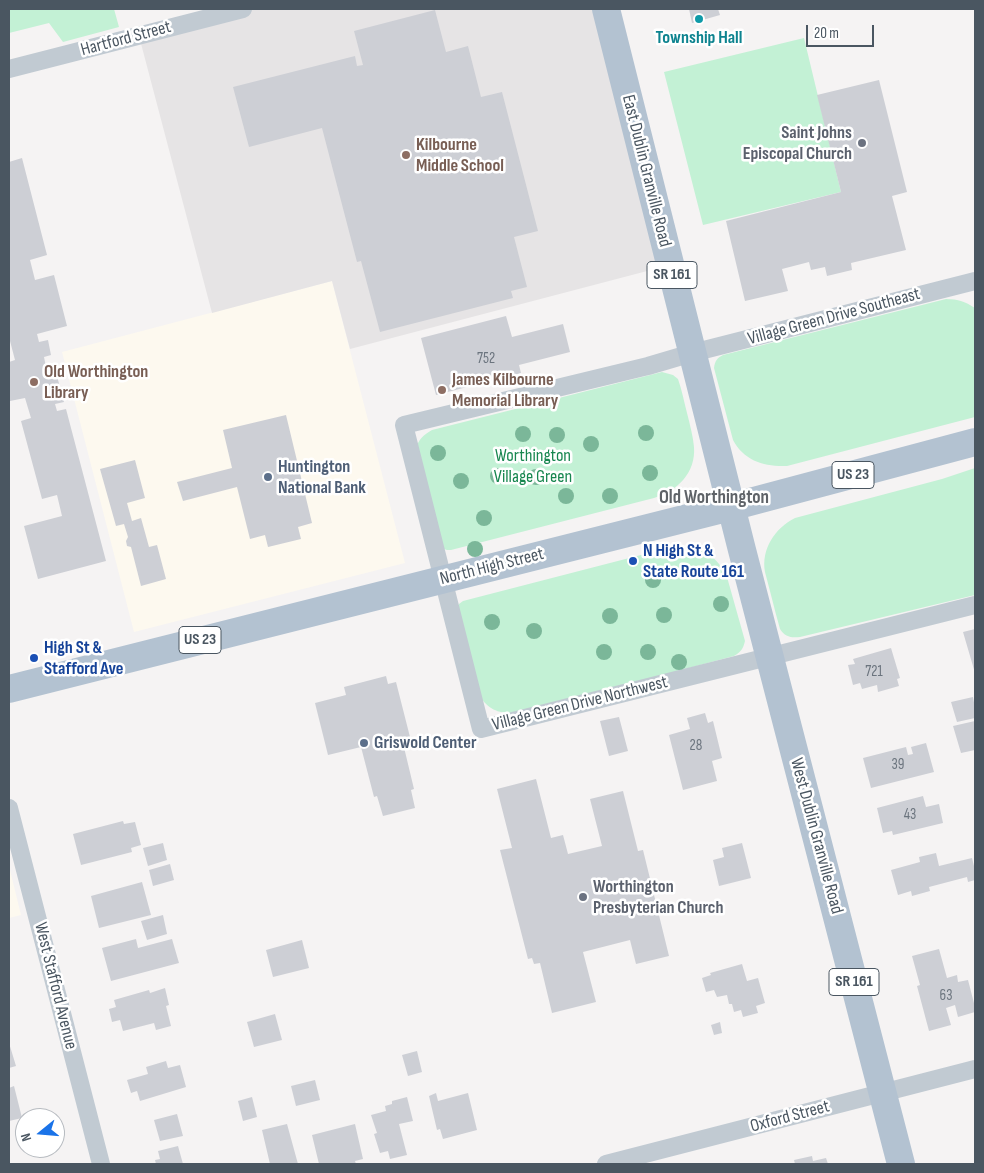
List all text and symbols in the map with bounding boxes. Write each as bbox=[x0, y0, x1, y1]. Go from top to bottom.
marker: Township Hall bbox=[693, 13, 705, 25]
scale bar bbox=[809, 15, 876, 47]
street label: Hartford Street bbox=[79, 17, 173, 61]
text: 20 m bbox=[814, 24, 839, 43]
place label: Township Hall bbox=[656, 27, 742, 49]
street label: East Dublin Granville Road bbox=[617, 93, 675, 249]
place label: Saint Johns Episcopal Church bbox=[743, 122, 852, 164]
place label: Kilbourne Middle School bbox=[416, 134, 504, 176]
marker: Saint Johns Episcopal Church bbox=[856, 137, 868, 149]
marker: Kilbourne Middle School bbox=[400, 149, 412, 161]
road number: SR 161 bbox=[647, 262, 697, 288]
street label: Village Green Drive Southeast bbox=[745, 284, 923, 350]
house number: 752 bbox=[477, 350, 495, 368]
place label: Old Worthington Library bbox=[44, 361, 148, 404]
place label: James Kilbourne Memorial Library bbox=[452, 369, 558, 412]
marker: Old Worthington Library bbox=[28, 376, 40, 388]
marker: James Kilbourne Memorial Library bbox=[436, 384, 448, 396]
park label: Worthington Village Green bbox=[494, 445, 572, 488]
place label: Huntington National Bank bbox=[278, 456, 366, 498]
road number: US 23 bbox=[832, 462, 874, 488]
marker: Huntington National Bank bbox=[262, 471, 274, 483]
district label: Old Worthington bbox=[659, 487, 769, 509]
place label: N High St & State Route 161 bbox=[643, 540, 744, 582]
street label: North High Street bbox=[438, 544, 546, 590]
marker: N High St & State Route 161 bbox=[627, 555, 639, 567]
road number: US 23 bbox=[179, 626, 221, 654]
place label: High St & Stafford Ave bbox=[44, 637, 124, 680]
marker: High St & Stafford Ave bbox=[28, 652, 40, 664]
house number: 721 bbox=[865, 663, 883, 681]
street label: Village Green Drive Northwest bbox=[490, 672, 670, 736]
place label: Griswold Center bbox=[374, 732, 476, 754]
marker: Griswold Center bbox=[358, 737, 370, 749]
house number: 28 bbox=[690, 737, 702, 755]
street label: West Dublin Granville Road bbox=[785, 756, 847, 916]
house number: 39 bbox=[892, 756, 904, 774]
house number: 43 bbox=[904, 806, 916, 824]
place label: Worthington Presbyterian Church bbox=[593, 876, 723, 919]
marker: Worthington Presbyterian Church bbox=[577, 891, 589, 903]
street label: West Stafford Avenue bbox=[29, 920, 81, 1052]
road number: SR 161 bbox=[829, 969, 879, 996]
house number: 63 bbox=[940, 987, 952, 1005]
street label: Oxford Street bbox=[748, 1096, 832, 1138]
north arrow bbox=[15, 1108, 65, 1158]
text: N bbox=[17, 1131, 35, 1143]

